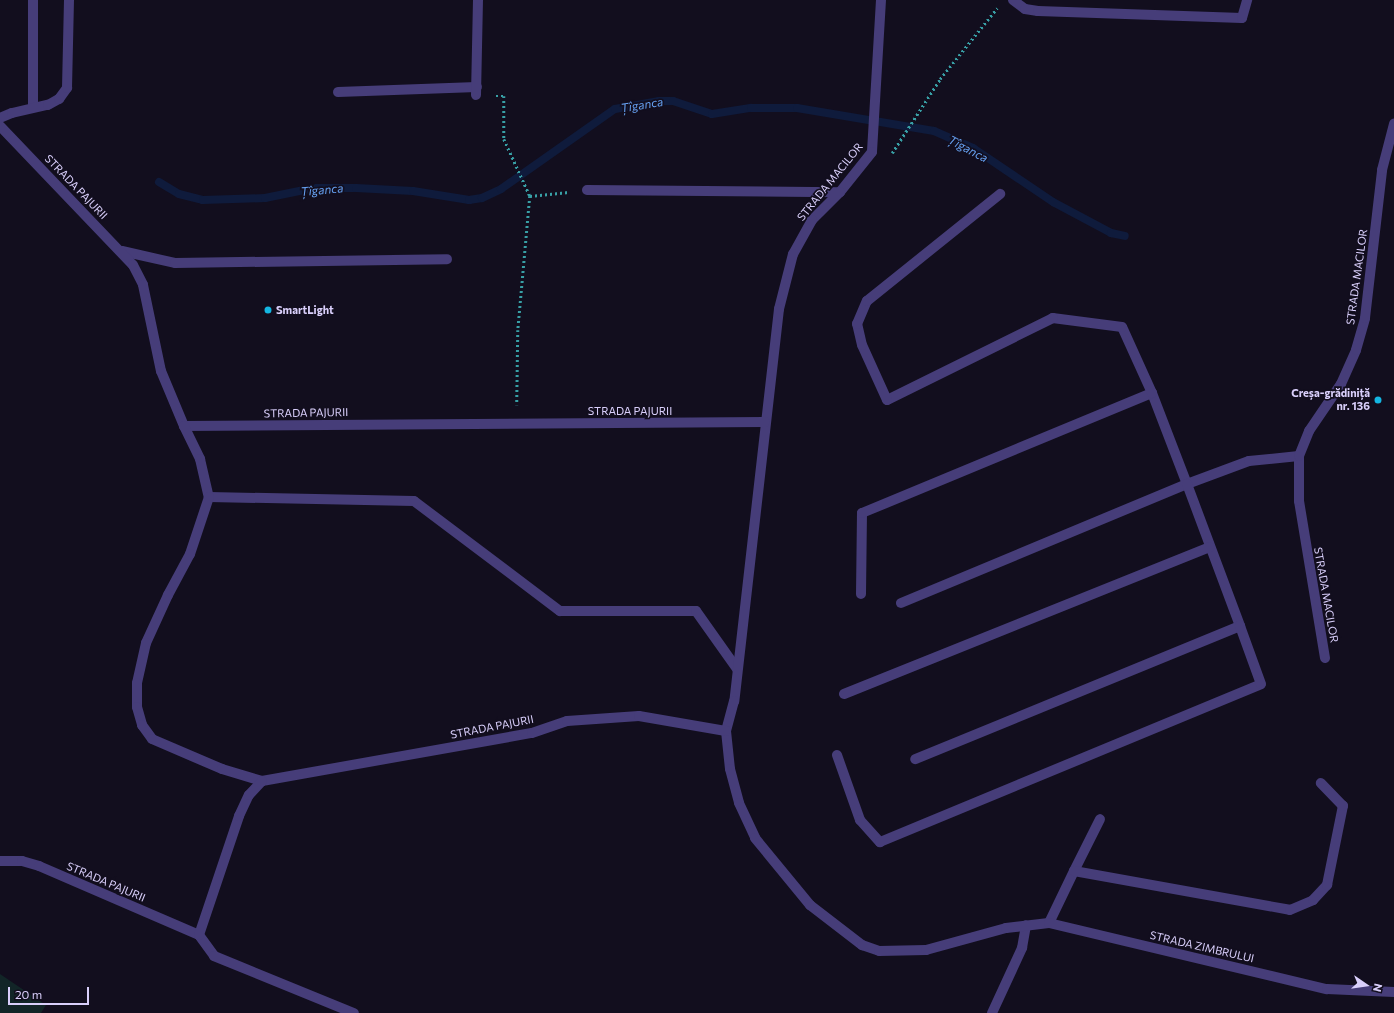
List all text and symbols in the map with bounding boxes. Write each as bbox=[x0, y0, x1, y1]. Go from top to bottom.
water label: Țîganca bbox=[620, 95, 664, 115]
water label: Țîganca bbox=[946, 133, 990, 165]
street label: STRADA MACILOR bbox=[794, 140, 866, 224]
street label: STRADA PAJURII bbox=[42, 152, 110, 222]
water label: Țîganca bbox=[300, 181, 344, 199]
street label: STRADA MACILOR bbox=[1344, 228, 1370, 326]
place label: SmartLight bbox=[276, 303, 334, 317]
marker: SmartLight bbox=[263, 305, 273, 315]
place label: Creșa-grădiniță nr. 136 bbox=[1291, 387, 1370, 413]
marker: Creșa-grădiniță nr. 136 bbox=[1373, 395, 1383, 405]
street label: STRADA PAJURII bbox=[588, 404, 672, 418]
street label: STRADA PAJURII bbox=[264, 406, 348, 420]
street label: STRADA MACILOR bbox=[1311, 546, 1341, 644]
street label: STRADA PAJURII bbox=[449, 712, 535, 742]
street label: STRADA PAJURII bbox=[65, 859, 147, 905]
street label: STRADA ZIMBRULUI bbox=[1149, 929, 1255, 965]
north arrow bbox=[1346, 965, 1386, 1005]
scale bar bbox=[10, 979, 91, 1005]
text: N bbox=[1371, 982, 1385, 993]
text: 20 m bbox=[15, 987, 42, 1001]

